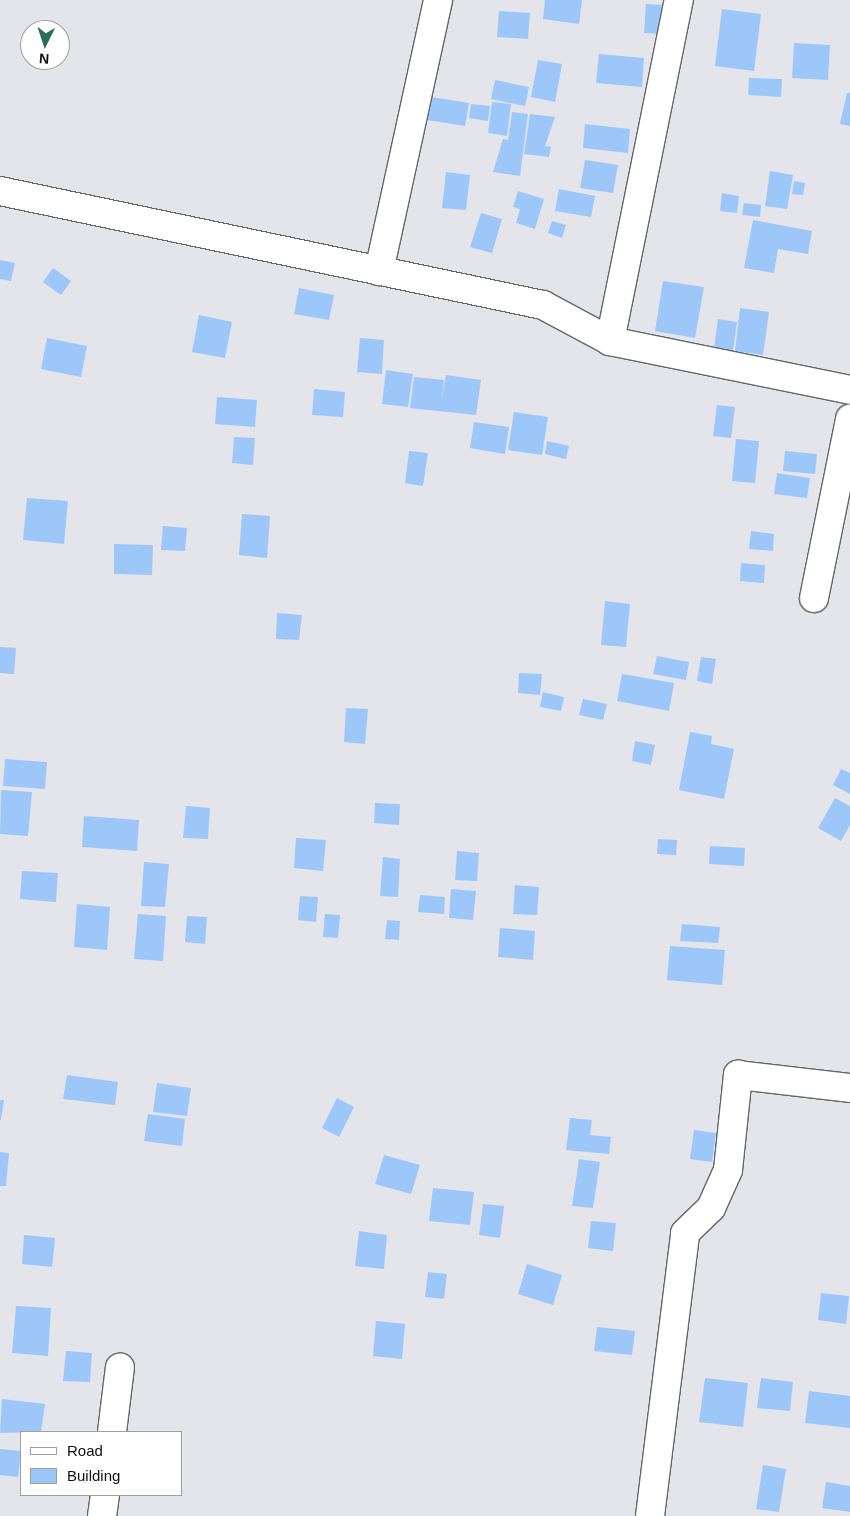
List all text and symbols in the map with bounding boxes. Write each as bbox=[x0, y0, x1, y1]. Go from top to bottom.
north arrow bbox=[20, 20, 70, 70]
text: N bbox=[38, 51, 50, 67]
legend bbox=[20, 1431, 182, 1496]
text: Road bbox=[67, 1442, 103, 1459]
text: Building bbox=[67, 1467, 120, 1484]

